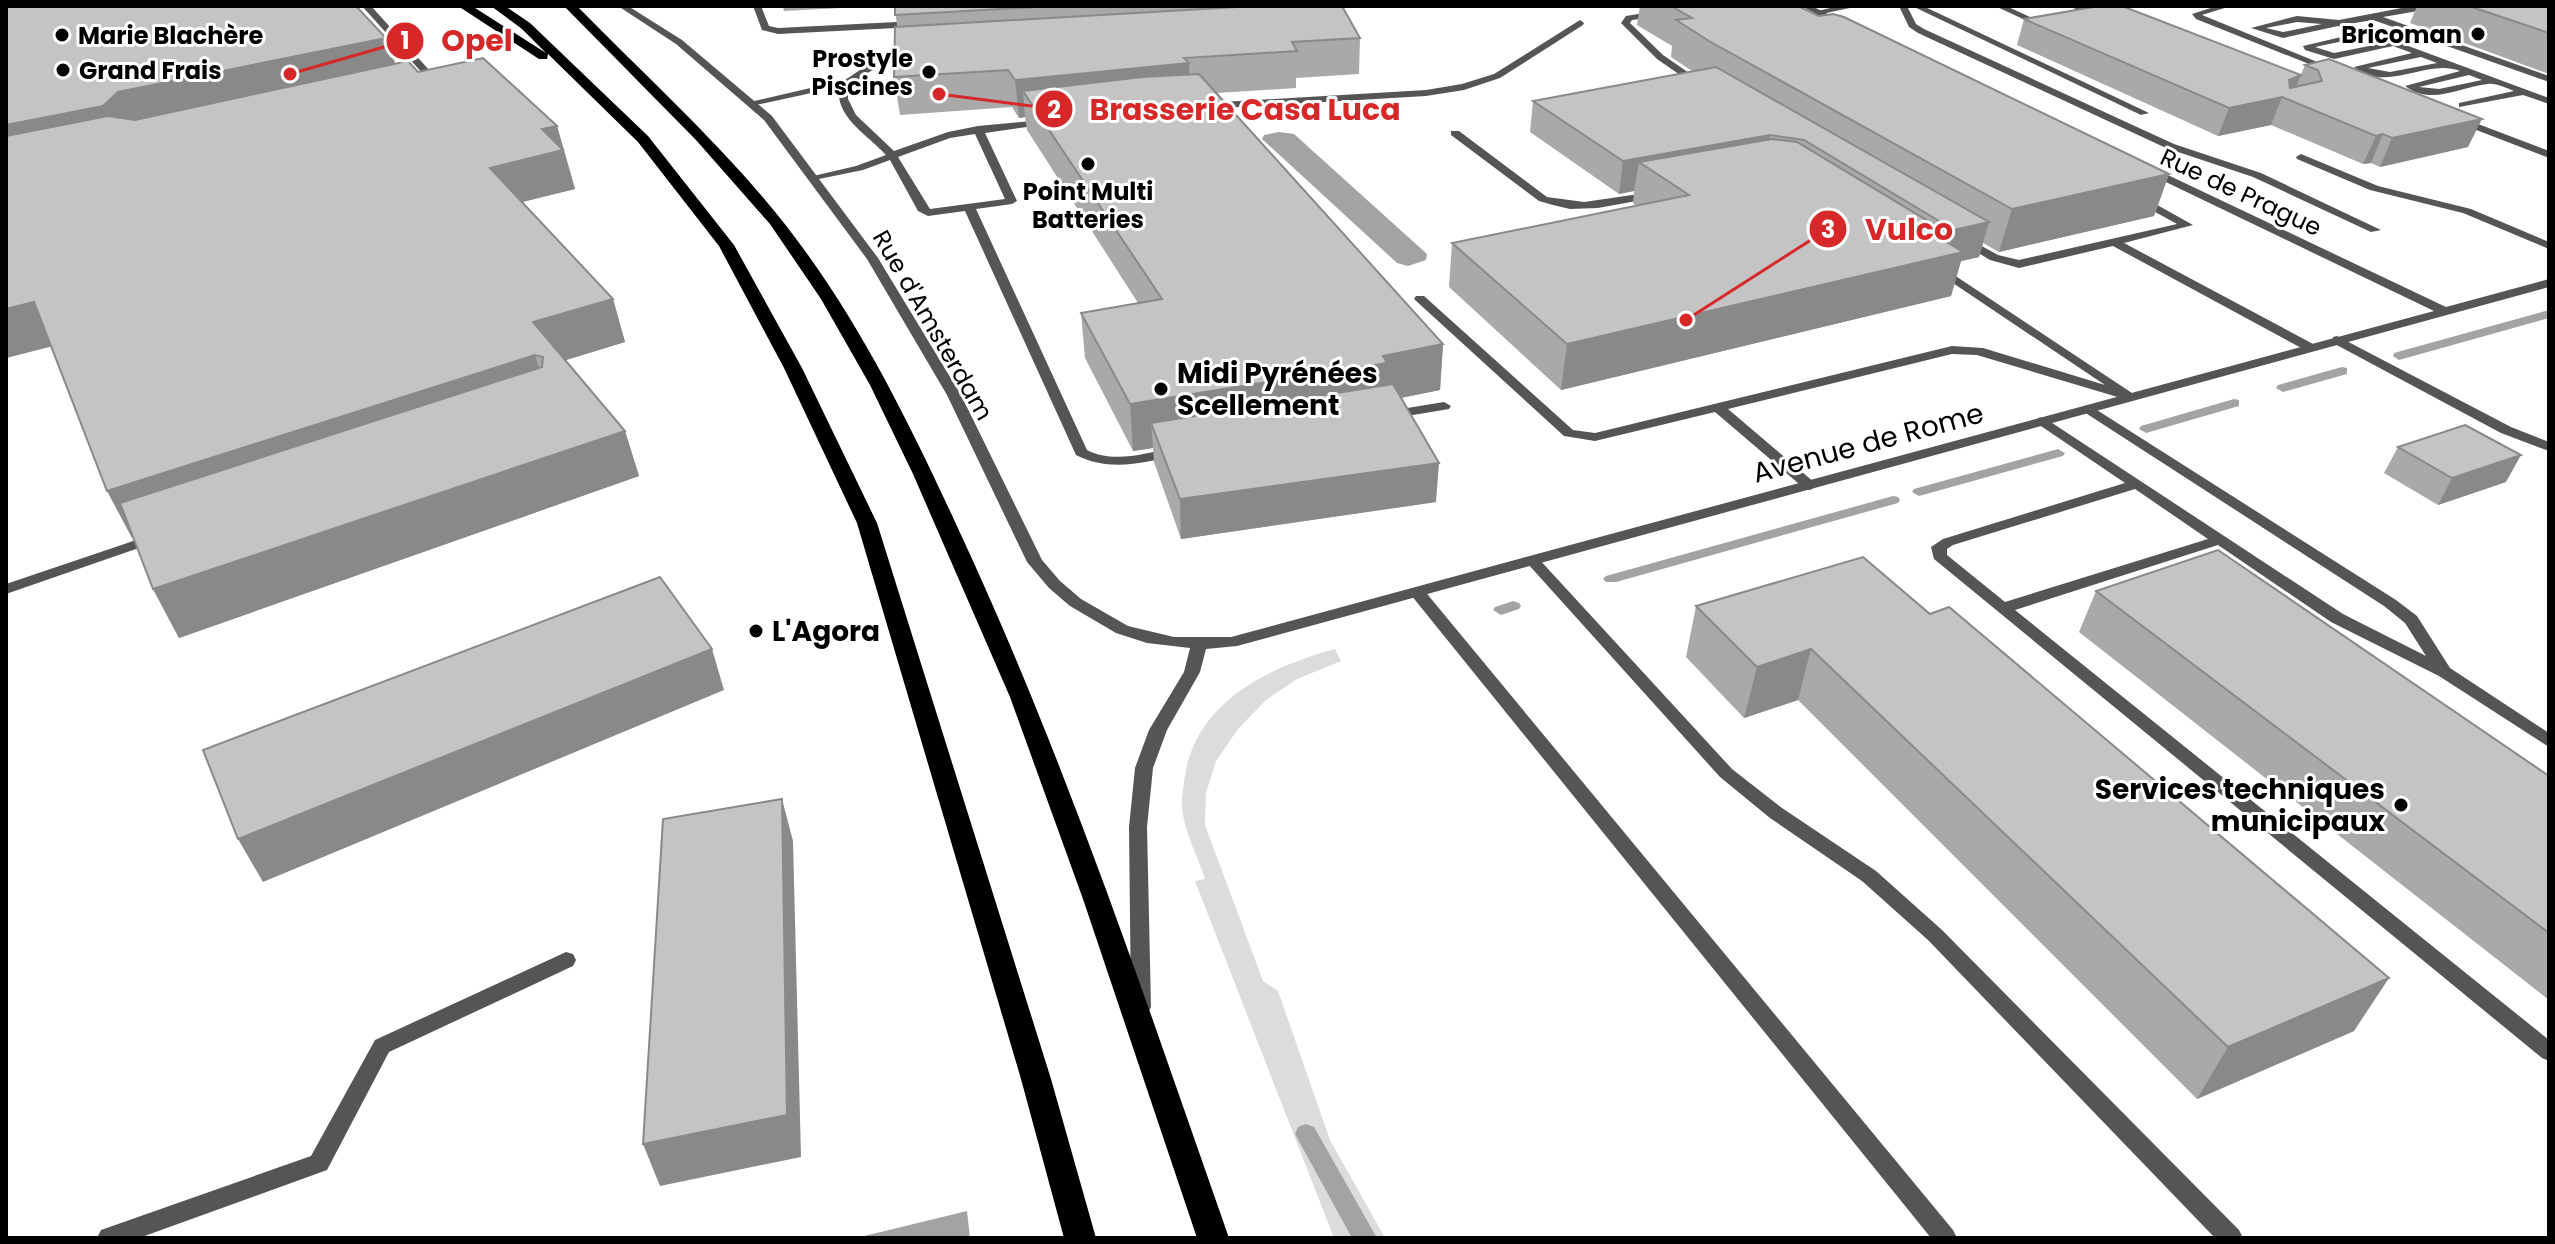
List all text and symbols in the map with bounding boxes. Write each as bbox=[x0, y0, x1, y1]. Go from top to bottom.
callout: Opel bbox=[385, 14, 528, 68]
place label: Bricoman bbox=[2341, 18, 2462, 51]
place label: Marie Blachère bbox=[78, 19, 263, 52]
text: Opel bbox=[441, 19, 513, 62]
text: 1 bbox=[400, 24, 410, 57]
marker: Bricoman bbox=[2469, 25, 2487, 43]
marker: Marie Blachère bbox=[53, 26, 71, 44]
place label: Prostyle Piscines bbox=[812, 42, 913, 103]
place label: Grand Frais bbox=[79, 54, 222, 87]
marker: Grand Frais bbox=[54, 61, 72, 79]
marker: Prostyle Piscines bbox=[920, 63, 938, 81]
callout: Brasserie Casa Luca bbox=[1034, 82, 1417, 136]
text: Brasserie Casa Luca bbox=[1089, 88, 1401, 131]
text: 2 bbox=[1047, 93, 1061, 126]
street label: Rue de Prague bbox=[2155, 140, 2327, 244]
marker: Point Multi Batteries bbox=[1079, 155, 1097, 173]
place label: Point Multi Batteries bbox=[1023, 175, 1153, 236]
callout: Vulco bbox=[1808, 202, 1969, 256]
text: Vulco bbox=[1865, 208, 1953, 251]
text: 3 bbox=[1821, 213, 1835, 246]
street label: Rue d'Amsterdam bbox=[865, 224, 1001, 426]
place label: Midi Pyrénées Scellement bbox=[1177, 354, 1378, 425]
marker: Midi Pyrénées Scellement bbox=[1152, 380, 1170, 398]
street label: Avenue de Rome bbox=[1748, 393, 1988, 493]
place label: L'Agora bbox=[772, 612, 880, 651]
marker: L'Agora bbox=[747, 622, 765, 640]
place label: Services techniques municipaux bbox=[2095, 770, 2386, 841]
marker: Services techniques municipaux bbox=[2392, 796, 2410, 814]

